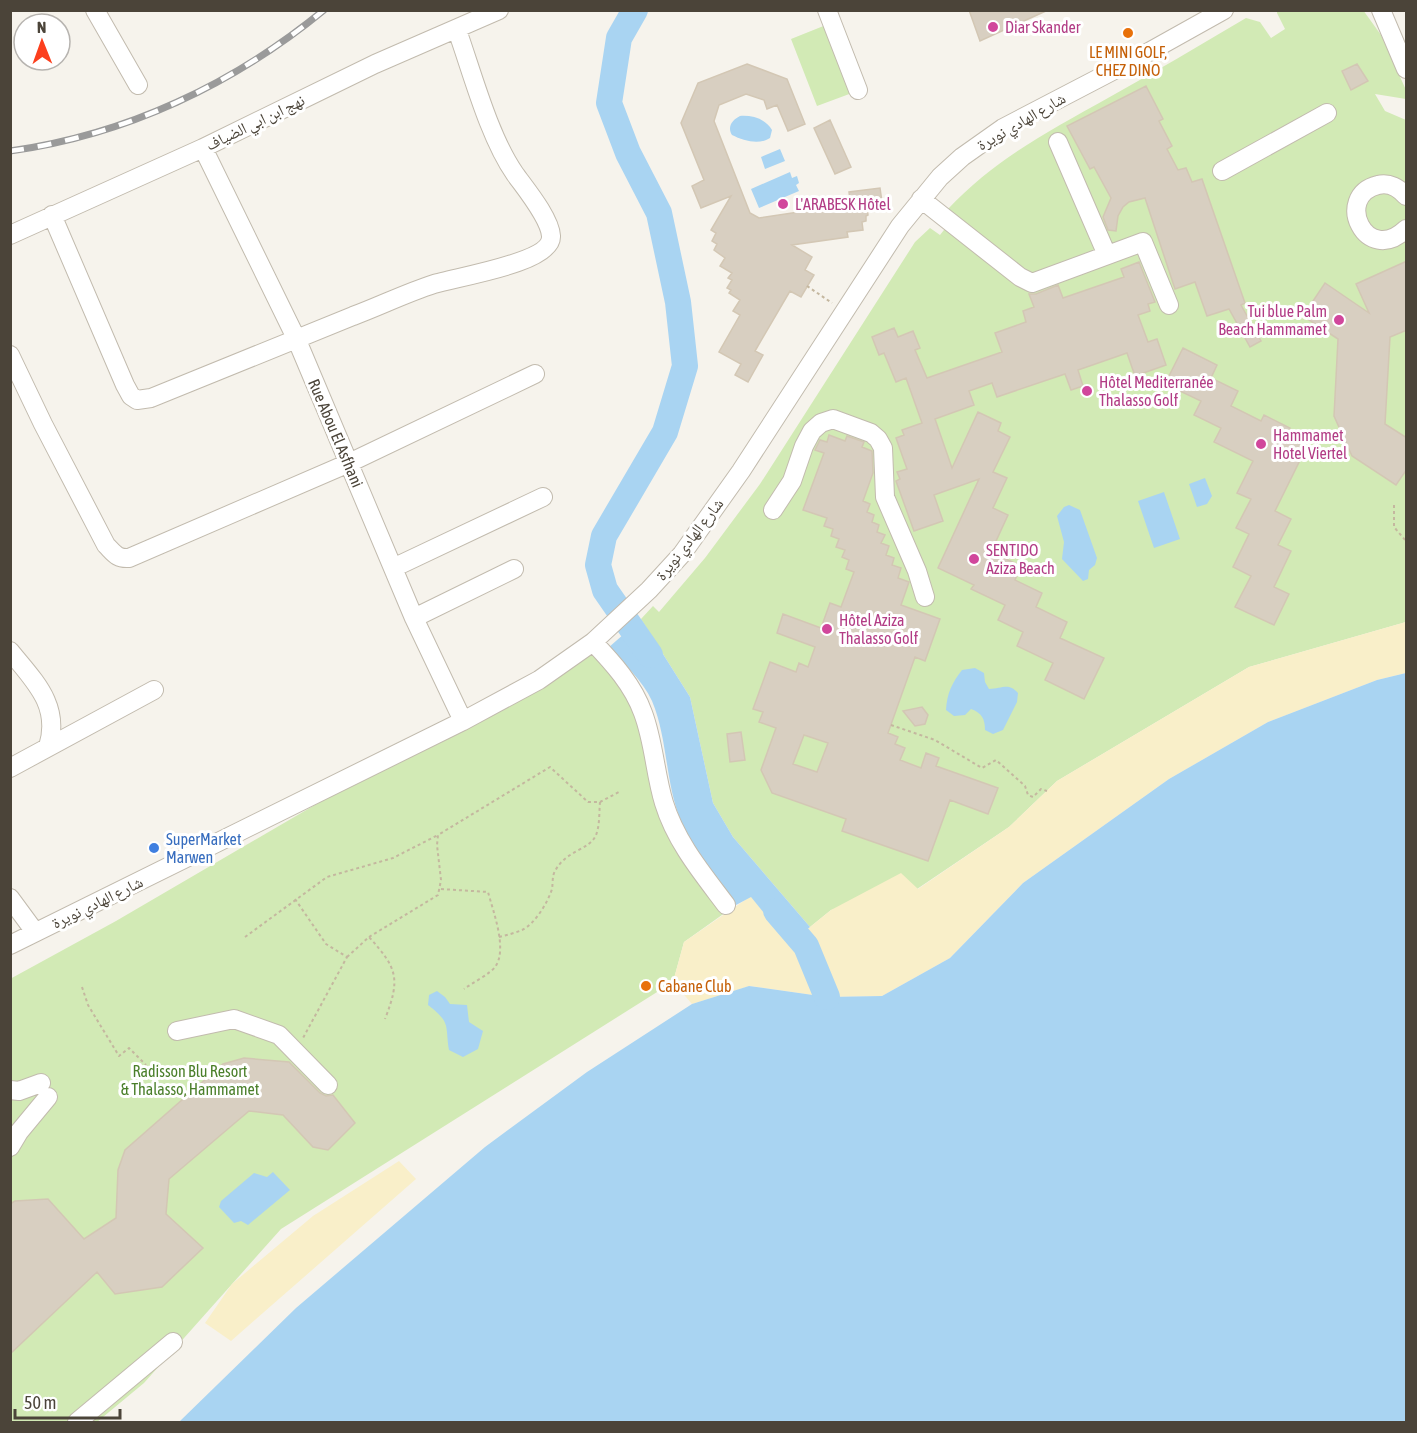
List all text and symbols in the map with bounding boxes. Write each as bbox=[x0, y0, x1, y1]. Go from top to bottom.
north arrow bbox=[12, 12, 72, 72]
text: N bbox=[37, 18, 47, 36]
place label: Diar Skander bbox=[1005, 18, 1081, 36]
marker: Diar Skander bbox=[986, 20, 1000, 34]
marker: LE MINI GOLF, CHEZ DINO bbox=[1121, 26, 1135, 40]
place label: LE MINI GOLF, CHEZ DINO bbox=[1089, 43, 1167, 79]
street label: شارع الهادي نويرة bbox=[974, 88, 1070, 157]
street label: نهج ابن ابي الضياف bbox=[203, 90, 309, 157]
place label: L'ARABESK Hôtel bbox=[795, 195, 891, 213]
marker: L'ARABESK Hôtel bbox=[776, 197, 790, 211]
place label: Tui blue Palm Beach Hammamet bbox=[1218, 302, 1327, 338]
marker: Tui blue Palm Beach Hammamet bbox=[1332, 313, 1346, 327]
place label: Hôtel Mediterranée Thalasso Golf bbox=[1099, 373, 1214, 409]
street label: Rue Abou El Asfhani bbox=[305, 376, 367, 490]
marker: Hôtel Mediterranée Thalasso Golf bbox=[1080, 384, 1094, 398]
place label: Hammamet Hotel Viertel bbox=[1273, 426, 1348, 462]
marker: Hammamet Hotel Viertel bbox=[1254, 437, 1268, 451]
street label: شارع الهادي نويرة bbox=[651, 494, 730, 586]
place label: SENTIDO Aziza Beach bbox=[986, 541, 1055, 577]
marker: SENTIDO Aziza Beach bbox=[967, 552, 981, 566]
place label: Hôtel Aziza Thalasso Golf bbox=[839, 611, 919, 647]
marker: Hôtel Aziza Thalasso Golf bbox=[820, 622, 834, 636]
place label: SuperMarket Marwen bbox=[166, 830, 242, 866]
marker: SuperMarket Marwen bbox=[147, 841, 161, 855]
street label: شارع الهادي نويرة bbox=[49, 872, 147, 935]
place label: Cabane Club bbox=[658, 977, 732, 995]
marker: Cabane Club bbox=[639, 979, 653, 993]
park label: Radisson Blu Resort & Thalasso, Hammamet bbox=[121, 1062, 260, 1098]
scale bar bbox=[15, 1382, 120, 1420]
text: 50 m bbox=[24, 1392, 56, 1413]

